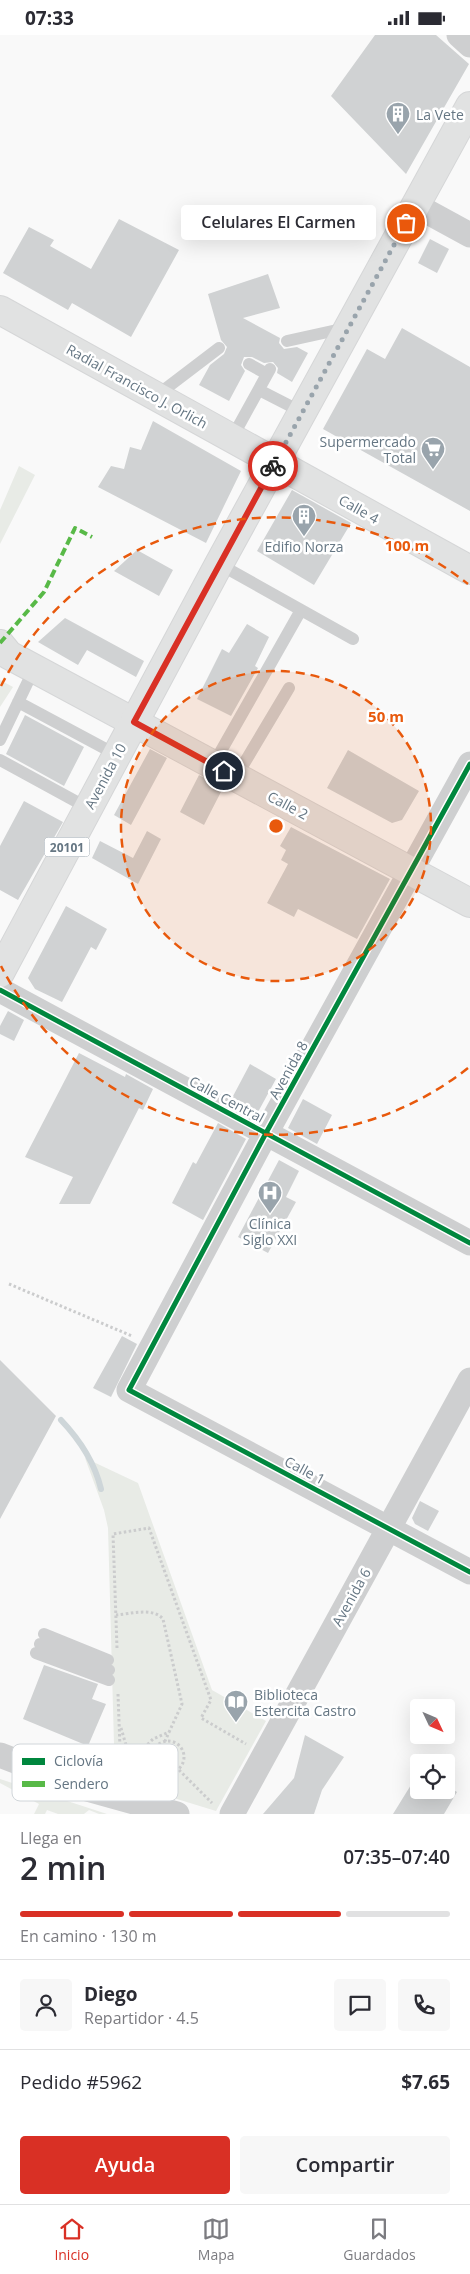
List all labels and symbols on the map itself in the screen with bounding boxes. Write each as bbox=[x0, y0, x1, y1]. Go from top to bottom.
building icon: La Vete bbox=[385, 101, 411, 135]
place label: La Vete bbox=[416, 105, 464, 124]
pin bbox=[385, 202, 427, 244]
callout: Celulares El Carmen bbox=[181, 205, 376, 241]
street label: Radial Francisco J. Orlich bbox=[63, 339, 211, 433]
place label: Supermercado Total bbox=[320, 432, 416, 467]
supermarket icon: Supermercado Total bbox=[420, 436, 446, 470]
courier bbox=[248, 441, 298, 491]
street label: Calle 4 bbox=[336, 490, 382, 528]
building icon: Edifio Norza bbox=[291, 503, 317, 537]
text: 100 m bbox=[385, 535, 429, 555]
place label: Edifio Norza bbox=[264, 537, 344, 556]
text: 50 m bbox=[368, 706, 404, 726]
street label: Avenida 10 bbox=[80, 740, 130, 812]
pin bbox=[203, 750, 245, 792]
street label: Calle 2 bbox=[264, 786, 312, 824]
centre of rings bbox=[267, 817, 285, 835]
road number: 20101 bbox=[44, 837, 90, 857]
street label: Avenida 8 bbox=[264, 1037, 312, 1103]
street label: Calle Central bbox=[186, 1071, 268, 1127]
hospital icon: Clínica Siglo XXI bbox=[257, 1180, 283, 1214]
place label: Clínica Siglo XXI bbox=[243, 1214, 297, 1249]
street label: Calle 1 bbox=[281, 1451, 329, 1489]
street label: Avenida 6 bbox=[327, 1564, 375, 1630]
place label: Biblioteca Estercita Castro bbox=[254, 1685, 356, 1720]
library icon: Biblioteca Estercita Castro bbox=[223, 1689, 249, 1723]
north arrow bbox=[410, 1699, 455, 1744]
legend bbox=[12, 1744, 178, 1801]
text: Ciclovía bbox=[54, 1751, 103, 1770]
text: Sendero bbox=[54, 1774, 109, 1793]

